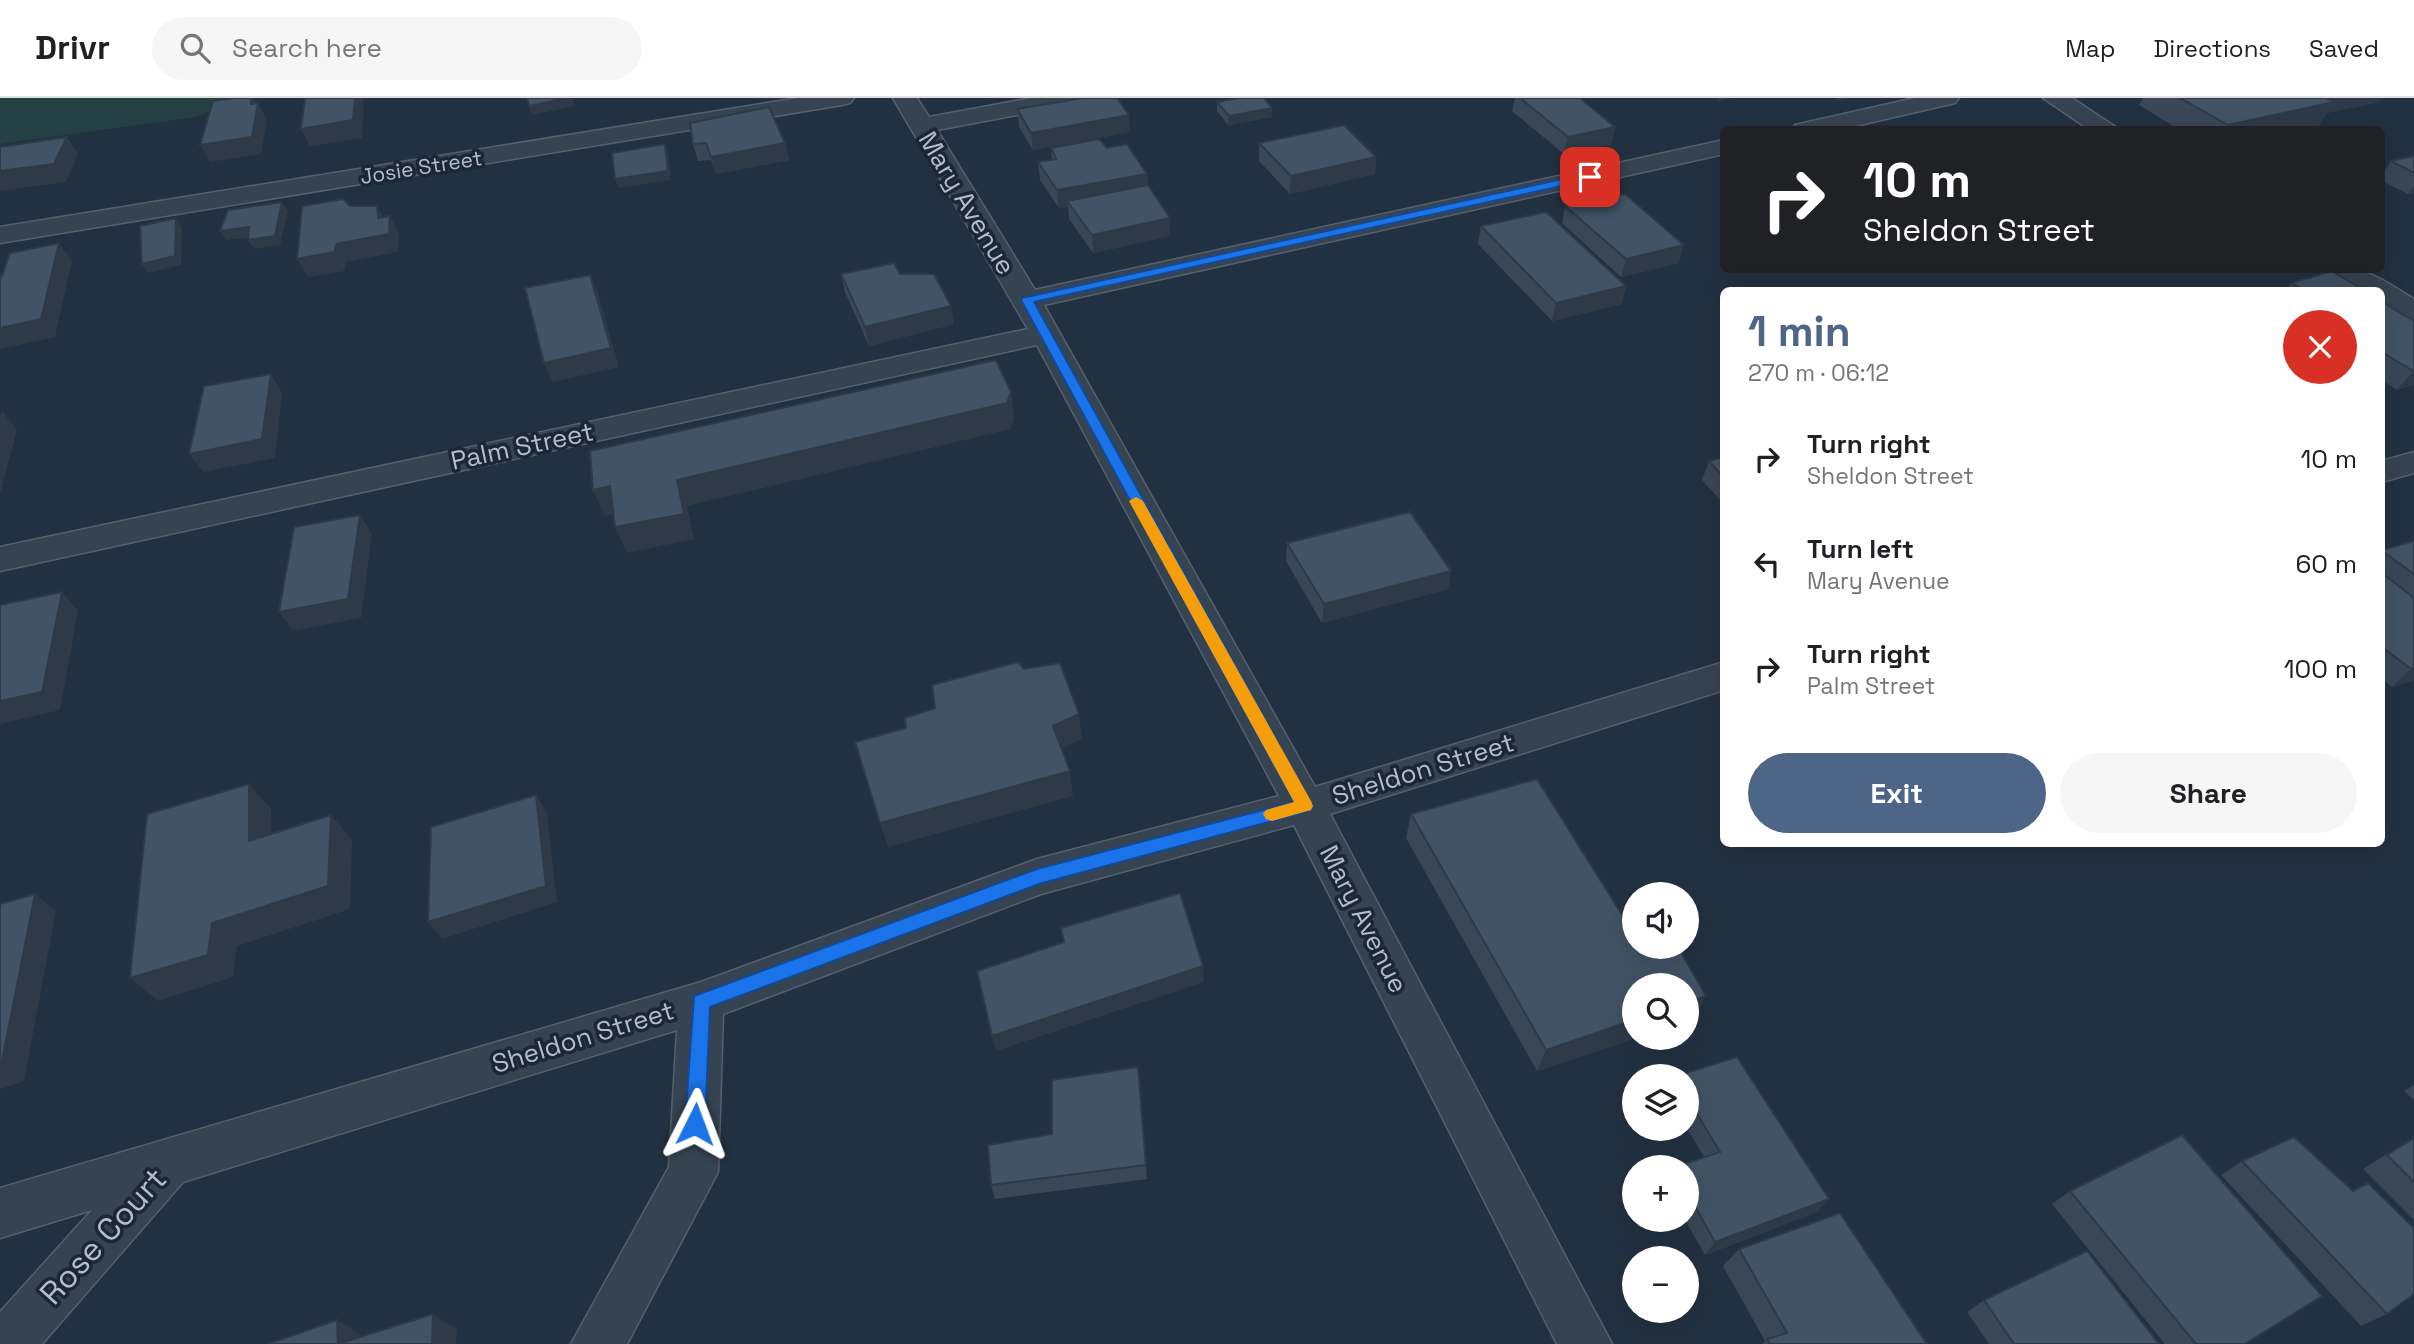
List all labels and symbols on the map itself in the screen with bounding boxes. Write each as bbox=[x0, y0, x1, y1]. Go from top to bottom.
street label: Mary Avenue bbox=[911, 125, 1023, 281]
street label: Josie Street bbox=[358, 144, 484, 190]
pin bbox=[1560, 147, 1620, 207]
street label: Palm Street bbox=[447, 414, 597, 478]
street label: Sheldon Street bbox=[1328, 725, 1518, 813]
street label: Mary Avenue bbox=[1312, 839, 1416, 999]
street label: Sheldon Street bbox=[488, 993, 678, 1081]
position arrow bbox=[658, 1087, 732, 1161]
street label: Rose Court bbox=[31, 1159, 175, 1313]

